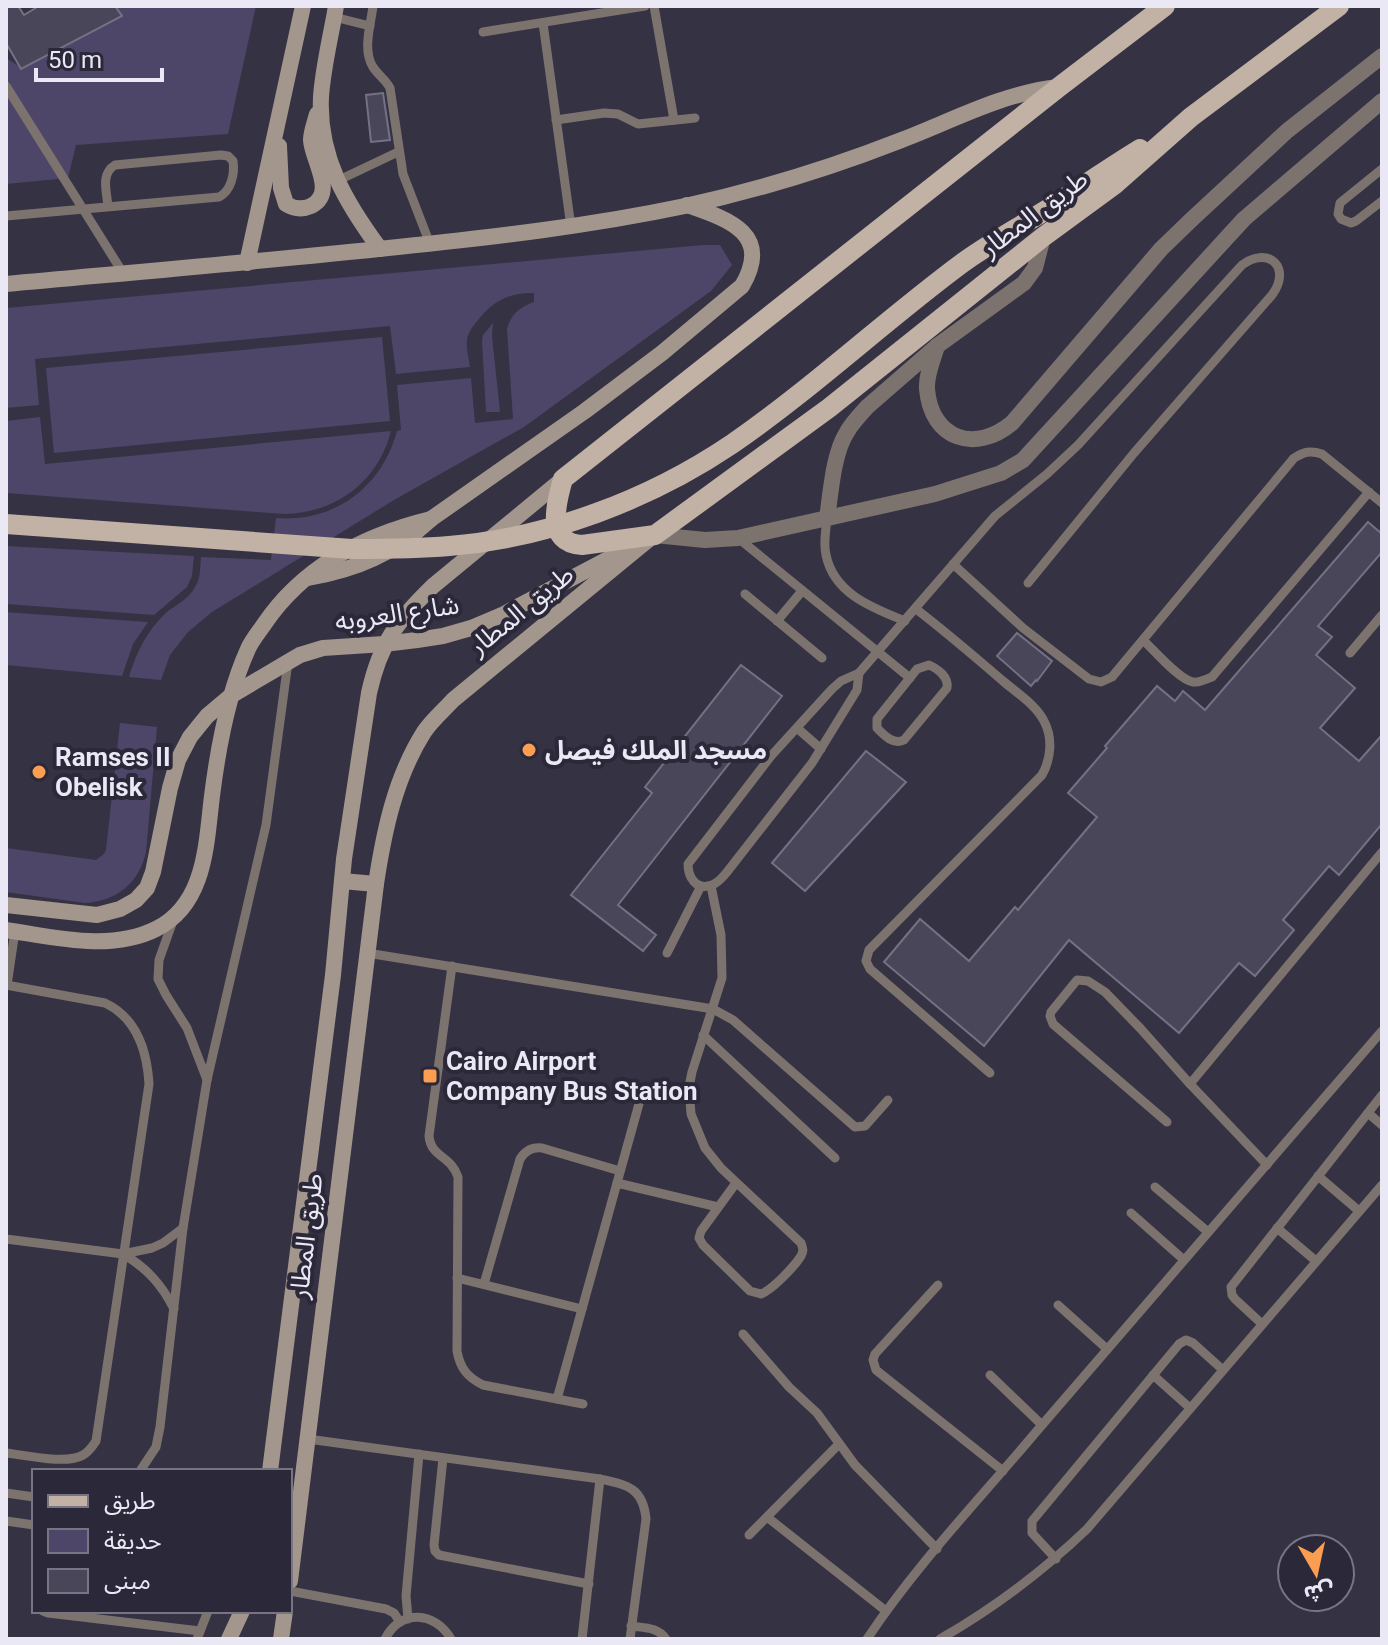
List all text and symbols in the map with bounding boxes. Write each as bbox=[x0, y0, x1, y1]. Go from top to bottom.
scale bar bbox=[36, 32, 162, 82]
text: 50 m bbox=[48, 46, 102, 74]
street label: طريق المطار bbox=[974, 163, 1094, 264]
street label: طريق المطار bbox=[462, 559, 580, 663]
street label: شارع العروبه bbox=[333, 589, 462, 641]
place label: مسجد الملك فيصل bbox=[545, 735, 767, 765]
marker: مسجد الملك فيصل bbox=[520, 741, 538, 759]
place label: Ramses II Obelisk bbox=[55, 742, 171, 802]
marker: Ramses II Obelisk bbox=[30, 763, 48, 781]
place label: Cairo Airport Company Bus Station bbox=[446, 1046, 698, 1106]
marker: Cairo Airport Company Bus Station bbox=[421, 1067, 439, 1085]
street label: طريق المطار bbox=[283, 1172, 330, 1301]
legend bbox=[32, 1469, 292, 1613]
text: طريق bbox=[104, 1487, 156, 1516]
text: حديقة bbox=[104, 1527, 162, 1555]
north arrow bbox=[1276, 1533, 1356, 1613]
text: مبنى bbox=[104, 1567, 151, 1595]
text: ش bbox=[1302, 1578, 1336, 1607]

